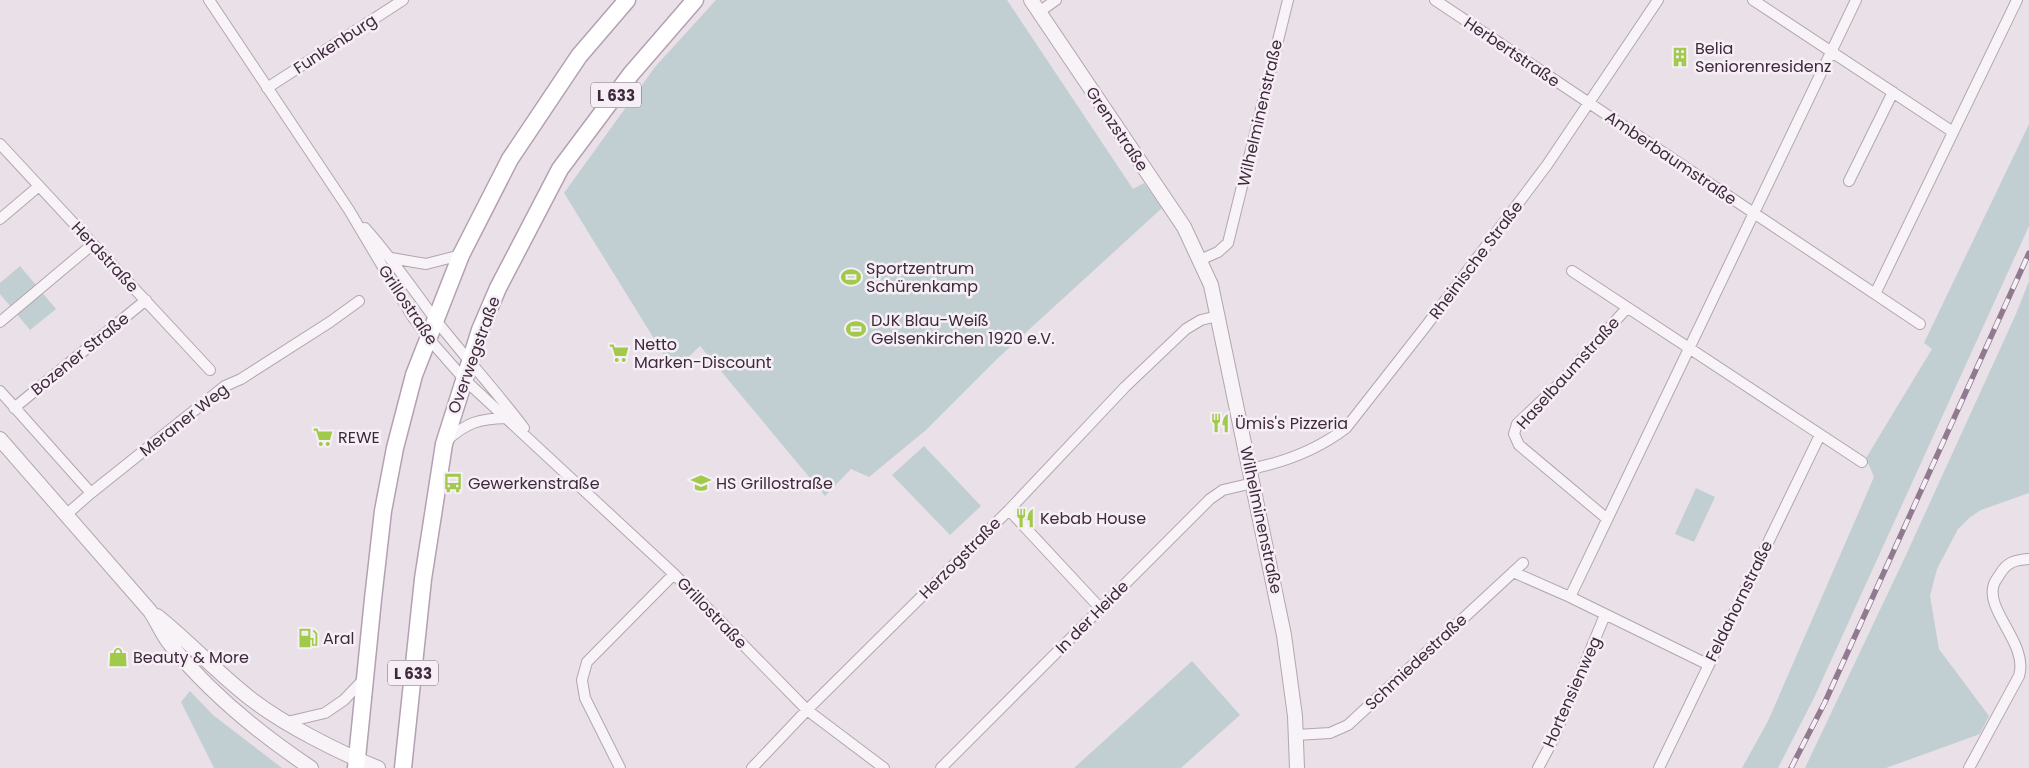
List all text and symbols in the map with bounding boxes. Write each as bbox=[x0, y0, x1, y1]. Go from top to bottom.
street label: Funkenburg bbox=[289, 9, 381, 79]
street label: Herbertstraße bbox=[1459, 11, 1565, 93]
street label: Wilhelminenstraße bbox=[1232, 37, 1288, 189]
place label: Belia Seniorenresidenz bbox=[1695, 37, 1831, 78]
building icon: Belia Seniorenresidenz bbox=[1669, 46, 1691, 68]
road number: L 633 bbox=[591, 82, 641, 108]
street label: Grenzstraße bbox=[1080, 82, 1154, 176]
street label: Amberbaumstraße bbox=[1601, 105, 1741, 211]
street label: Rheinische Straße bbox=[1424, 196, 1528, 324]
street label: Herdstraße bbox=[66, 216, 144, 298]
place label: Sportzentrum Schürenkamp bbox=[866, 257, 978, 298]
street label: Grillostraße bbox=[373, 260, 443, 350]
sports icon: Sportzentrum Schürenkamp bbox=[840, 266, 862, 288]
street label: Overwegstraße bbox=[442, 293, 506, 417]
street label: Bozener Straße bbox=[26, 307, 134, 401]
place label: DJK Blau-Weiß Gelsenkirchen 1920 e.V. bbox=[871, 309, 1055, 350]
street label: Haselbaumstraße bbox=[1511, 312, 1625, 434]
sports icon: DJK Blau-Weiß Gelsenkirchen 1920 e.V. bbox=[845, 318, 867, 340]
place label: Netto Marken-Discount bbox=[634, 333, 772, 374]
supermarket icon: Netto Marken-Discount bbox=[608, 342, 630, 364]
street label: Meraner Weg bbox=[135, 378, 233, 462]
restaurant icon: Ümis's Pizzeria bbox=[1209, 412, 1231, 434]
place label: Ümis's Pizzeria bbox=[1235, 412, 1348, 435]
supermarket icon: REWE bbox=[312, 426, 334, 448]
place label: REWE bbox=[338, 426, 380, 449]
street label: Wilhelminenstraße bbox=[1234, 444, 1288, 596]
bus stop icon: Gewerkenstraße bbox=[442, 472, 464, 494]
place label: Gewerkenstraße bbox=[468, 472, 600, 495]
school or university icon: HS Grillostraße bbox=[690, 472, 712, 494]
place label: HS Grillostraße bbox=[716, 472, 833, 495]
restaurant icon: Kebab House bbox=[1014, 507, 1036, 529]
place label: Kebab House bbox=[1040, 507, 1146, 530]
street label: Herzogstraße bbox=[914, 512, 1006, 604]
street label: Feldahornstraße bbox=[1700, 537, 1778, 665]
street label: Grillostraße bbox=[672, 572, 752, 654]
street label: In der Heide bbox=[1050, 575, 1134, 659]
street label: Schmiedestraße bbox=[1360, 608, 1472, 715]
fuel station icon: Aral bbox=[297, 627, 319, 649]
place label: Aral bbox=[323, 627, 355, 650]
street label: Hortensienweg bbox=[1537, 633, 1607, 751]
shop icon: Beauty & More bbox=[107, 646, 129, 668]
place label: Beauty & More bbox=[133, 646, 249, 669]
road number: L 633 bbox=[388, 660, 438, 686]

